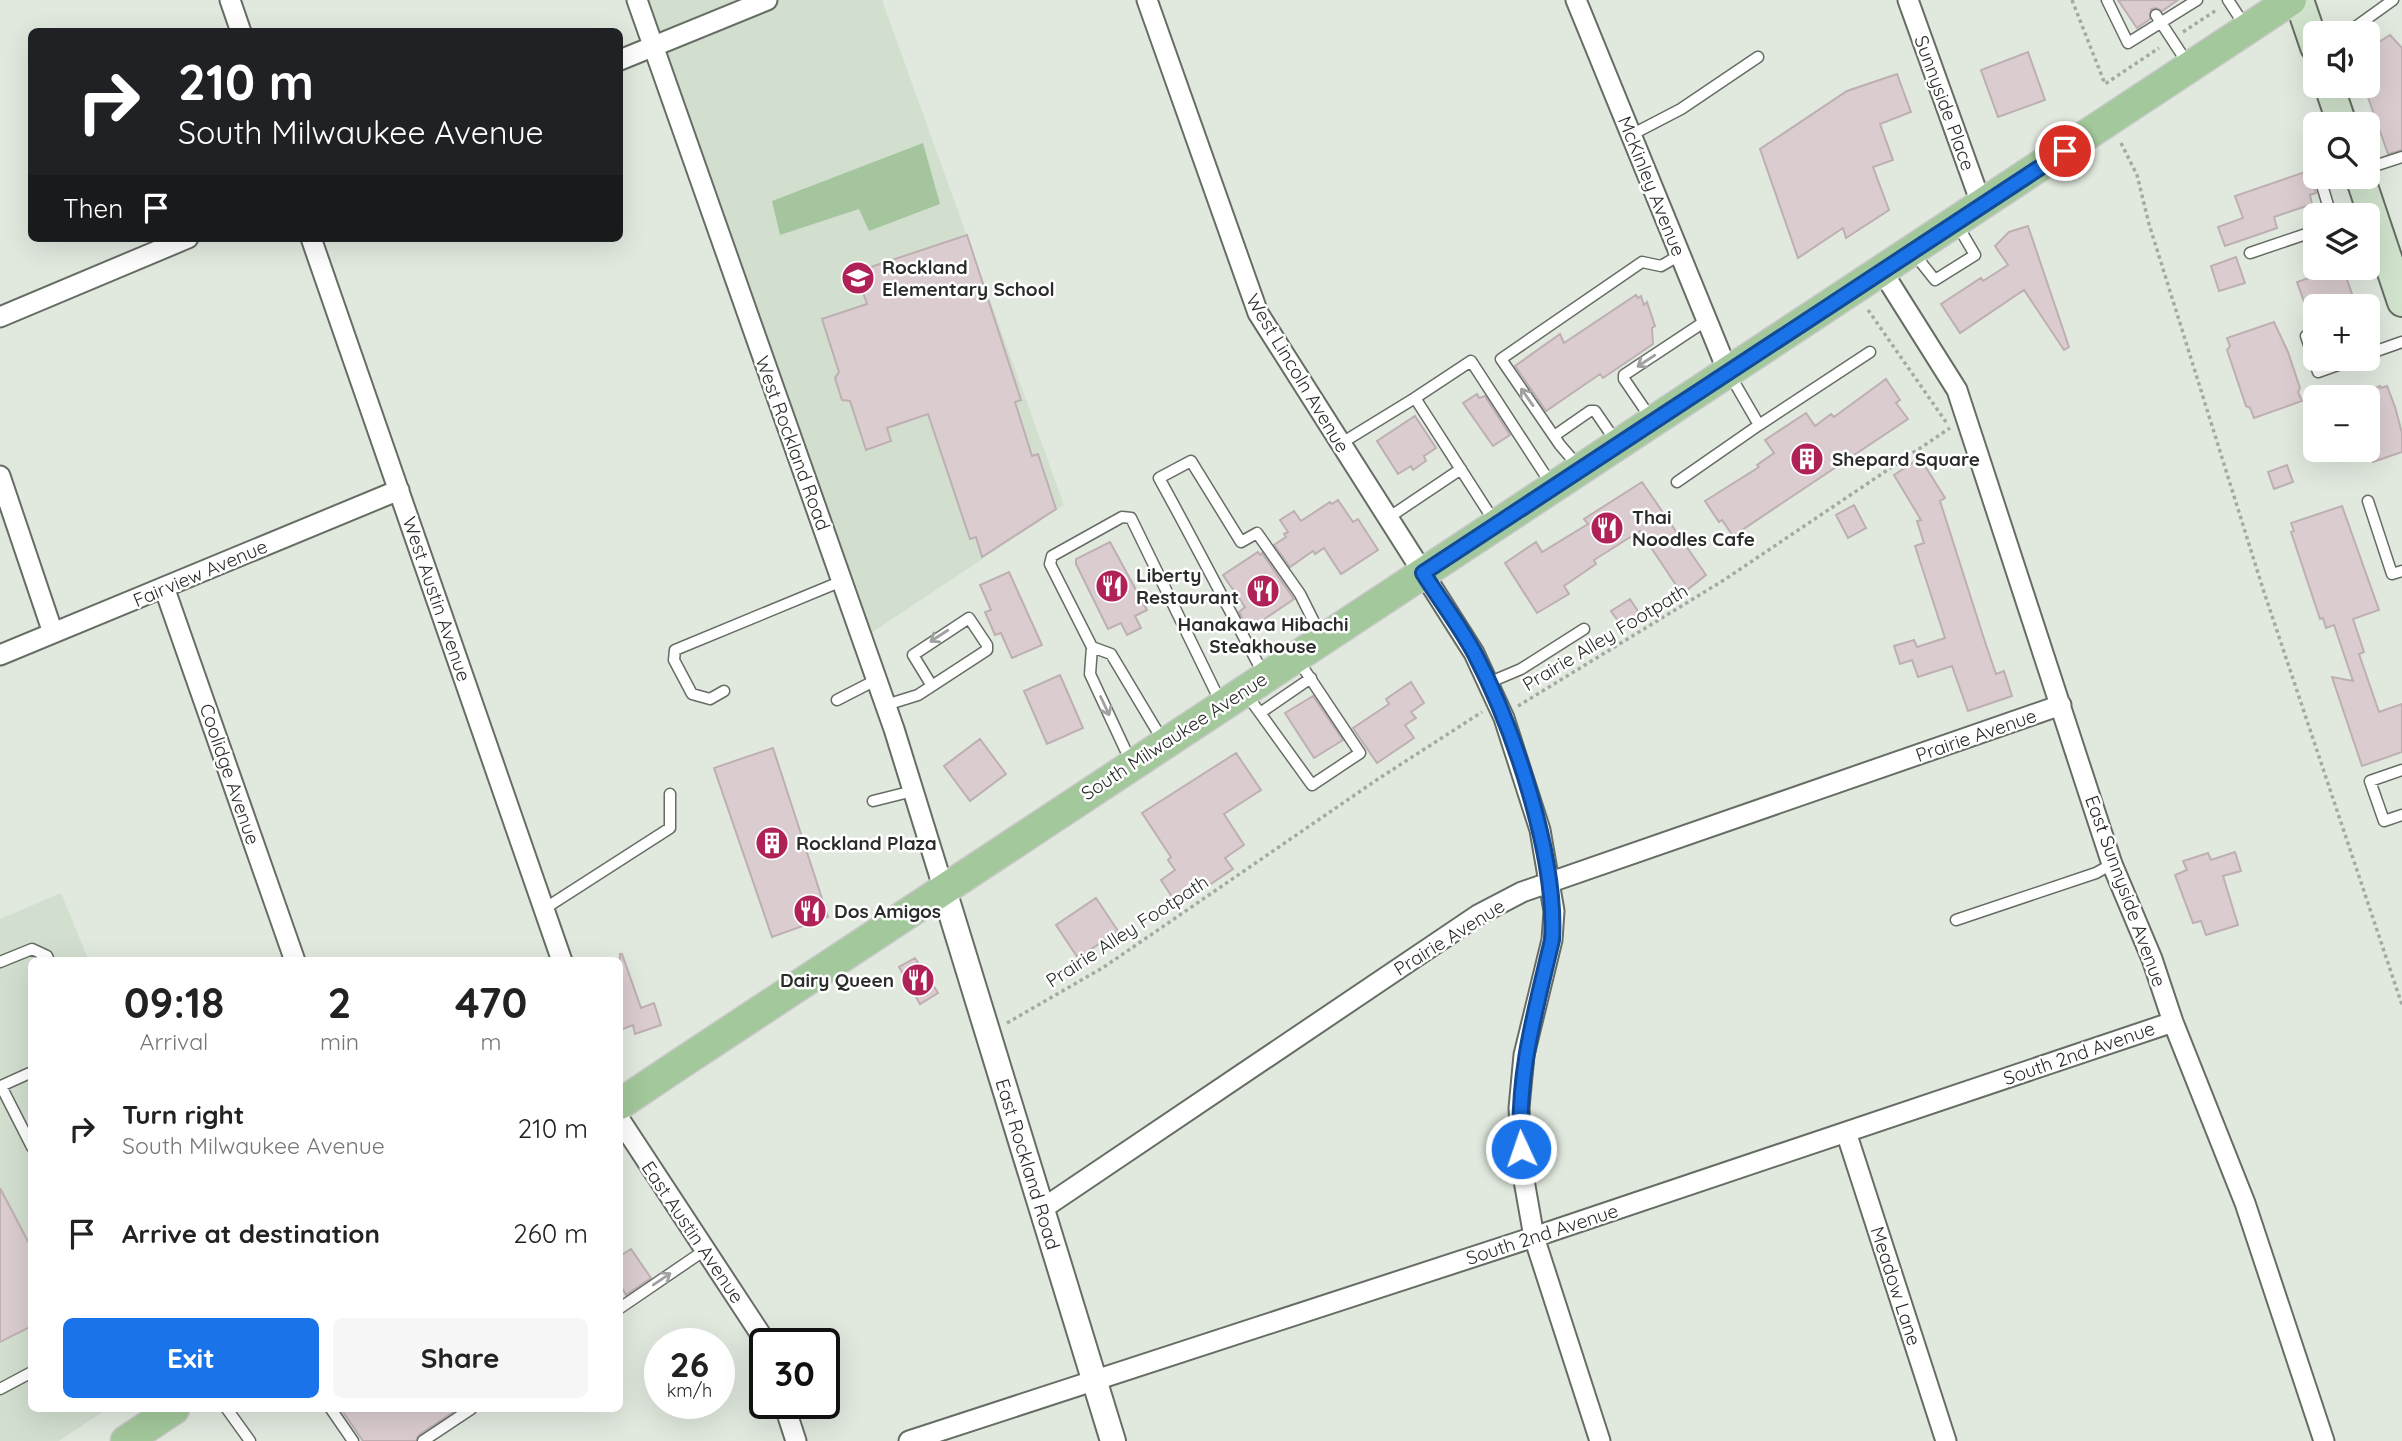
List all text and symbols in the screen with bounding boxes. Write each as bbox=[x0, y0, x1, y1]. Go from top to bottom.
map controls bbox=[2303, 21, 2380, 462]
button: sound bbox=[2303, 21, 2380, 98]
street label: Sunnyside Place bbox=[1909, 32, 1981, 174]
text: 210 m bbox=[178, 51, 314, 112]
icon: right bbox=[63, 56, 154, 147]
text: South Milwaukee Avenue bbox=[178, 112, 544, 152]
street label: McKinley Avenue bbox=[1613, 112, 1691, 260]
button: search bbox=[2303, 112, 2380, 189]
pin bbox=[2035, 121, 2095, 181]
icon: arrive bbox=[2046, 132, 2084, 170]
icon: arrive bbox=[137, 189, 175, 227]
text: Then bbox=[63, 192, 123, 225]
button: layers bbox=[2303, 203, 2380, 280]
place label: Rockland Elementary School bbox=[882, 255, 1055, 301]
school or university icon: Rockland Elementary School bbox=[839, 259, 877, 297]
street label: West Lincoln Avenue bbox=[1241, 289, 1355, 457]
button: + bbox=[2303, 294, 2380, 371]
street label: West Rockland Road bbox=[750, 352, 836, 534]
one-way arrow bbox=[1637, 353, 1656, 368]
button: − bbox=[2303, 385, 2380, 462]
one-way arrow bbox=[1520, 388, 1534, 407]
building icon: Shepard Square bbox=[1788, 440, 1826, 478]
place label: Shepard Square bbox=[1832, 447, 1980, 471]
place label: Thai Noodles Cafe bbox=[1632, 505, 1755, 551]
restaurant icon: Thai Noodles Cafe bbox=[1588, 509, 1626, 547]
street label: West Austin Avenue bbox=[398, 513, 476, 685]
street label: Fairview Avenue bbox=[129, 534, 271, 612]
place label: Liberty Restaurant bbox=[1136, 563, 1239, 609]
restaurant icon: Liberty Restaurant bbox=[1093, 567, 1131, 605]
restaurant icon: Hanakawa Hibachi Steakhouse bbox=[1244, 572, 1282, 610]
street label: Prairie Alley Footpath bbox=[1518, 578, 1692, 696]
place label: Hanakawa Hibachi Steakhouse bbox=[1178, 612, 1348, 658]
one-way arrow bbox=[930, 629, 950, 643]
street label: South Milwaukee Avenue bbox=[1076, 667, 1272, 805]
one-way arrow bbox=[1099, 695, 1112, 716]
street label: Coolidge Avenue bbox=[195, 700, 265, 848]
street label: Prairie Avenue bbox=[1912, 703, 2040, 767]
street label: East Sunnyside Avenue bbox=[2080, 792, 2172, 990]
building icon: Rockland Plaza bbox=[753, 824, 791, 862]
place label: Rockland Plaza bbox=[796, 831, 937, 855]
street label: Prairie Alley Footpath bbox=[1041, 869, 1213, 993]
restaurant icon: Dos Amigos bbox=[791, 892, 829, 930]
street label: Prairie Avenue bbox=[1389, 893, 1509, 981]
place label: Dos Amigos bbox=[834, 899, 941, 923]
restaurant icon: Dairy Queen bbox=[899, 961, 937, 999]
place label: Dairy Queen bbox=[780, 968, 894, 992]
text: 09:18 bbox=[124, 976, 224, 1029]
text: 2 bbox=[328, 976, 352, 1029]
text: 470 bbox=[455, 976, 527, 1029]
street label: South 2nd Avenue bbox=[2000, 1016, 2158, 1090]
text: Arrival bbox=[140, 1027, 208, 1056]
text: min bbox=[320, 1027, 359, 1056]
text: m bbox=[481, 1027, 502, 1056]
street label: East Rockland Road bbox=[991, 1076, 1065, 1252]
text: Turn right bbox=[122, 1098, 244, 1131]
icon: right bbox=[63, 1110, 101, 1148]
text: 210 m bbox=[518, 1112, 588, 1145]
position arrow bbox=[1484, 1112, 1558, 1186]
text: South Milwaukee Avenue bbox=[122, 1131, 385, 1160]
street label: East Austin Avenue bbox=[637, 1156, 749, 1308]
street label: South 2nd Avenue bbox=[1463, 1198, 1621, 1270]
icon: arrive bbox=[63, 1215, 101, 1253]
text: Arrive at destination bbox=[122, 1217, 380, 1250]
text: 260 m bbox=[513, 1217, 588, 1250]
street label: Meadow Lane bbox=[1865, 1223, 1927, 1349]
one-way arrow bbox=[652, 1271, 671, 1286]
button: Exit bbox=[63, 1318, 319, 1398]
button: Share bbox=[333, 1318, 588, 1398]
speed limit sign: 30 bbox=[749, 1328, 840, 1419]
text: 26 bbox=[670, 1342, 709, 1386]
text: km/h bbox=[667, 1379, 712, 1402]

